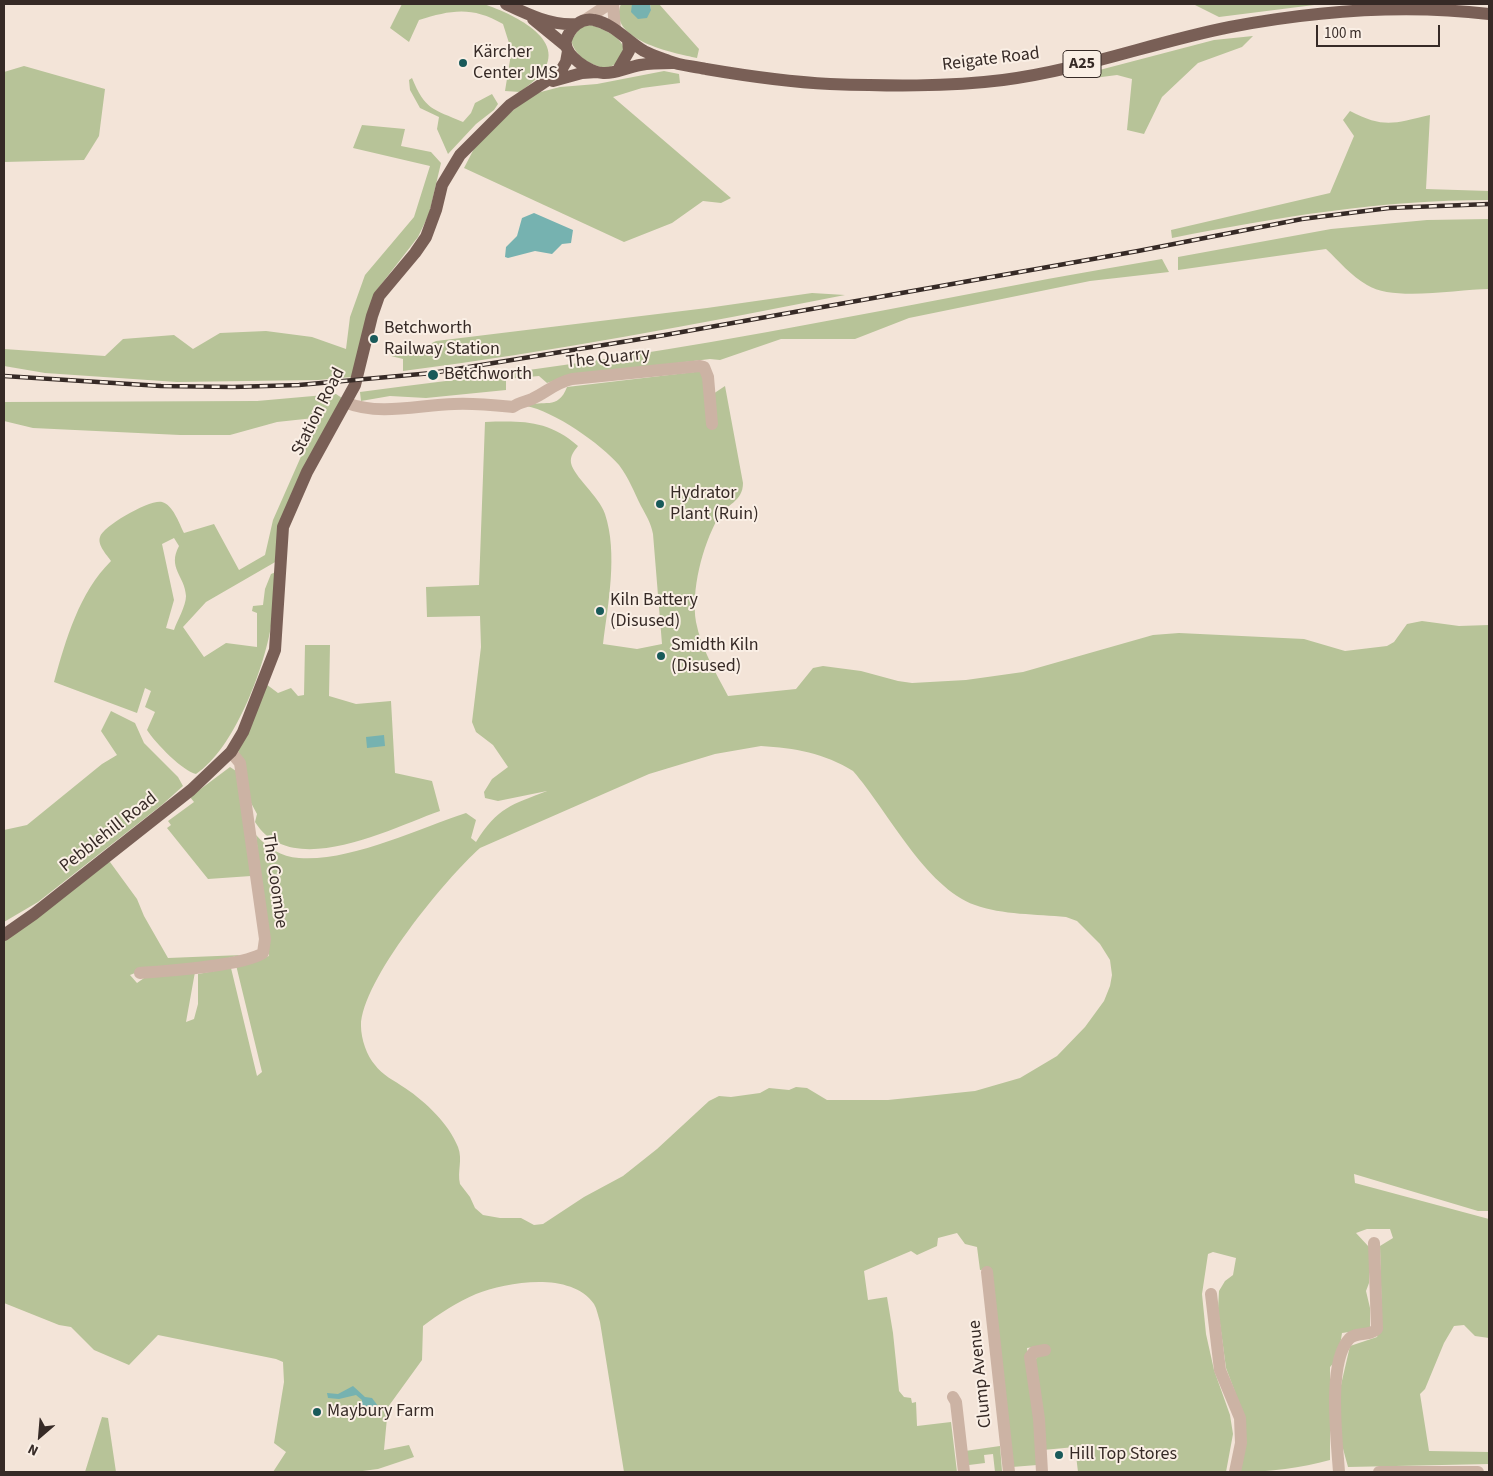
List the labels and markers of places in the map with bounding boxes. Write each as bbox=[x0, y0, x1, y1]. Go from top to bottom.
place label: Kärcher Center JMS bbox=[473, 42, 558, 84]
marker: Kärcher Center JMS bbox=[457, 57, 469, 69]
place label: Betchworth Railway Station bbox=[384, 318, 500, 360]
marker: Betchworth Railway Station bbox=[368, 333, 380, 345]
place label: Betchworth bbox=[444, 364, 532, 386]
marker: Betchworth bbox=[426, 368, 440, 382]
place label: Hydrator Plant (Ruin) bbox=[670, 483, 759, 526]
marker: Hydrator Plant (Ruin) bbox=[654, 498, 666, 510]
place label: Kiln Battery (Disused) bbox=[610, 590, 698, 632]
marker: Kiln Battery (Disused) bbox=[594, 605, 606, 617]
place label: Smidth Kiln (Disused) bbox=[671, 635, 759, 678]
marker: Smidth Kiln (Disused) bbox=[655, 650, 667, 662]
place label: Maybury Farm bbox=[327, 1401, 435, 1423]
marker: Maybury Farm bbox=[311, 1406, 323, 1418]
place label: Hill Top Stores bbox=[1069, 1444, 1177, 1466]
marker: Hill Top Stores bbox=[1053, 1449, 1065, 1461]

